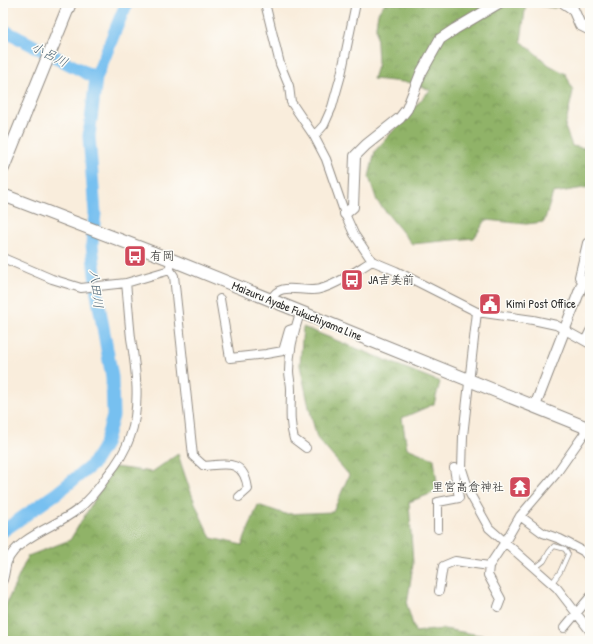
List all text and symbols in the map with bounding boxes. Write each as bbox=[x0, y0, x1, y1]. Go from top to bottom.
water label: 小呂川 bbox=[29, 37, 71, 71]
bus stop icon: 有岡 bbox=[122, 243, 148, 269]
place label: 有岡 bbox=[150, 247, 174, 264]
bus stop icon: JA吉美前 bbox=[339, 267, 365, 293]
water label: 八田川 bbox=[86, 269, 108, 309]
place label: JA吉美前 bbox=[368, 271, 414, 288]
street label: Maizuru Ayabe Fukuchiyama Line bbox=[230, 277, 365, 345]
public building icon: Kimi Post Office bbox=[477, 291, 503, 317]
place label: Kimi Post Office bbox=[506, 295, 576, 312]
temple icon: 里宮高倉神社 bbox=[507, 474, 533, 500]
place label: 里宮高倉神社 bbox=[432, 478, 504, 495]

